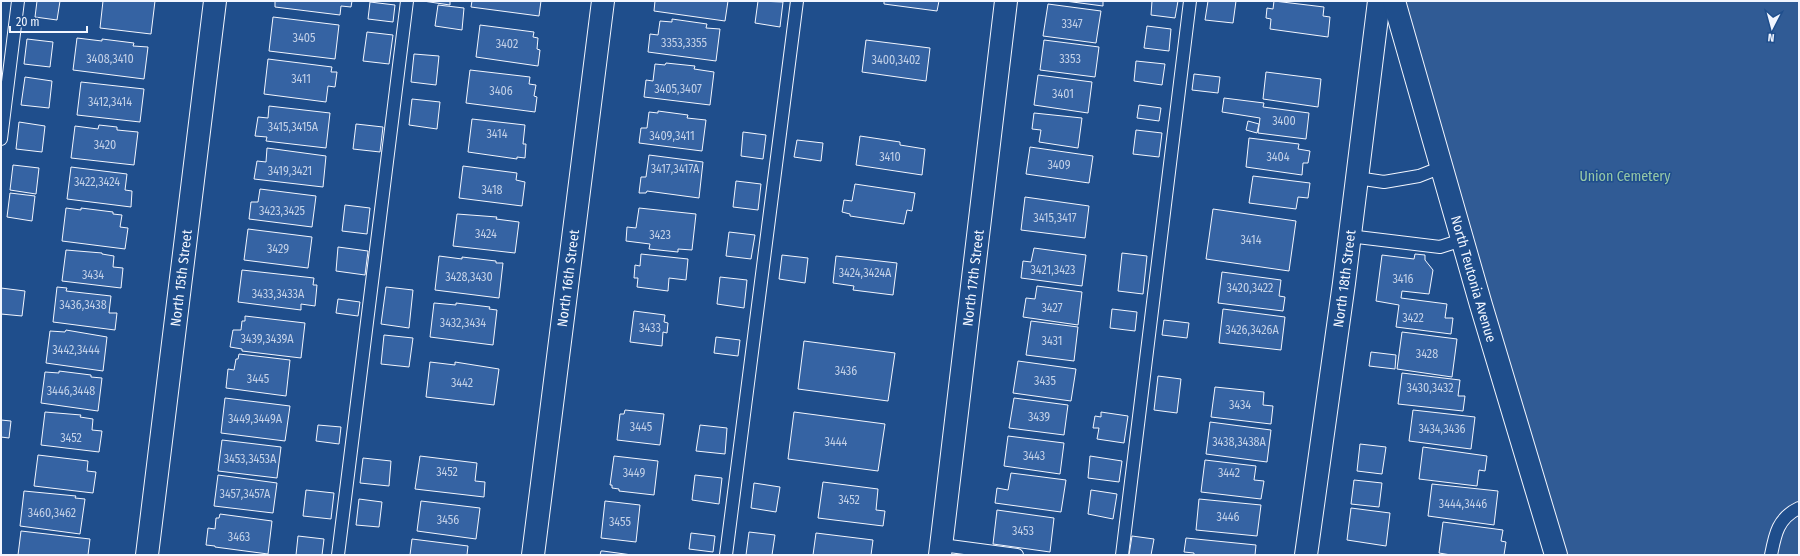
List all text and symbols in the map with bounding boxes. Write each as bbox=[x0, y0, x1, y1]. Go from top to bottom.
scale bar bbox=[10, 8, 87, 34]
north arrow bbox=[1752, 8, 1792, 48]
text: 20 m bbox=[16, 15, 40, 29]
house number: 3347 bbox=[1061, 17, 1083, 31]
house number: 3405 bbox=[293, 31, 316, 45]
text: N bbox=[1767, 31, 1775, 44]
house number: 3353,3355 bbox=[661, 36, 708, 50]
house number: 3402 bbox=[496, 37, 518, 51]
house number: 3408,3410 bbox=[86, 52, 134, 66]
house number: 3353 bbox=[1059, 52, 1081, 66]
house number: 3400,3402 bbox=[872, 53, 920, 67]
house number: 3411 bbox=[291, 72, 311, 86]
house number: 3405,3407 bbox=[654, 82, 702, 96]
house number: 3406 bbox=[489, 84, 513, 98]
house number: 3401 bbox=[1052, 87, 1074, 101]
house number: 3412,3414 bbox=[88, 95, 132, 109]
house number: 3400 bbox=[1272, 114, 1296, 128]
house number: 3415,3415A bbox=[268, 120, 319, 134]
house number: 3414 bbox=[486, 127, 508, 141]
house number: 3409,3411 bbox=[649, 129, 695, 143]
house number: 3420 bbox=[94, 138, 116, 152]
house number: 3410 bbox=[879, 150, 901, 164]
house number: 3404 bbox=[1266, 150, 1290, 164]
house number: 3409 bbox=[1047, 158, 1071, 172]
house number: 3417,3417A bbox=[651, 162, 700, 176]
house number: 3419,3421 bbox=[268, 164, 312, 178]
park label: Union Cemetery bbox=[1579, 168, 1671, 185]
house number: 3422,3424 bbox=[74, 175, 120, 189]
house number: 3418 bbox=[481, 183, 503, 197]
house number: 3423,3425 bbox=[259, 204, 306, 218]
house number: 3415,3417 bbox=[1033, 211, 1077, 225]
street label: North Teutonia Avenue bbox=[1447, 214, 1500, 344]
house number: 3424 bbox=[475, 227, 497, 241]
street label: North 15th Street bbox=[167, 228, 196, 328]
street label: North 16th Street bbox=[554, 228, 583, 328]
house number: 3423 bbox=[649, 228, 671, 242]
street label: North 17th Street bbox=[959, 228, 988, 327]
street label: North 18th Street bbox=[1330, 229, 1360, 329]
house number: 3414 bbox=[1240, 233, 1262, 247]
house number: 3429 bbox=[267, 242, 289, 256]
house number: 3421,3423 bbox=[1030, 263, 1076, 277]
house number: 3424,3424A bbox=[839, 266, 892, 280]
house number: 3434 bbox=[82, 268, 104, 282]
house number: 3428,3430 bbox=[445, 270, 493, 284]
house number: 3416 bbox=[1392, 272, 1414, 286]
house number: 3420,3422 bbox=[1227, 281, 1273, 295]
house number: 3433,3433A bbox=[252, 287, 305, 301]
house number: 3436,3438 bbox=[59, 298, 107, 312]
house number: 3427 bbox=[1041, 301, 1063, 315]
house number: 3422 bbox=[1402, 311, 1424, 325]
house number: 3432,3434 bbox=[440, 316, 486, 330]
house number: 3433 bbox=[639, 321, 661, 335]
house number: 3426,3426A bbox=[1225, 323, 1279, 337]
house number: 3439,3439A bbox=[240, 332, 294, 346]
house number: 3431 bbox=[1042, 334, 1062, 348]
house number: 3442,3444 bbox=[52, 343, 100, 357]
house number: 3428 bbox=[1416, 347, 1438, 361]
house number: 3436 bbox=[835, 364, 857, 378]
house number: 3445 bbox=[247, 372, 270, 386]
house number: 3435 bbox=[1034, 374, 1056, 388]
house number: 3442 bbox=[451, 376, 473, 390]
house number: 3430,3432 bbox=[1407, 381, 1453, 395]
house number: 3446,3448 bbox=[47, 384, 95, 398]
house number: 3434 bbox=[1229, 398, 1251, 412]
house number: 3439 bbox=[1028, 410, 1050, 424]
house number: 3449,3449A bbox=[228, 412, 283, 426]
house number: 3445 bbox=[630, 420, 653, 434]
house number: 3434,3436 bbox=[1418, 422, 1466, 436]
house number: 3452 bbox=[60, 431, 82, 445]
house number: 3444 bbox=[825, 435, 848, 449]
house number: 3438,3438A bbox=[1212, 435, 1267, 449]
house number: 3443 bbox=[1023, 449, 1045, 463]
house number: 3453,3453A bbox=[224, 452, 277, 466]
house number: 3452 bbox=[436, 465, 458, 479]
house number: 3449 bbox=[623, 466, 645, 480]
house number: 3442 bbox=[1218, 466, 1240, 480]
house number: 3457,3457A bbox=[220, 487, 271, 501]
house number: 3452 bbox=[838, 493, 860, 507]
house number: 3444,3446 bbox=[1439, 497, 1487, 511]
house number: 3460,3462 bbox=[28, 506, 76, 520]
house number: 3446 bbox=[1217, 510, 1240, 524]
house number: 3456 bbox=[437, 513, 459, 527]
house number: 3455 bbox=[609, 515, 631, 529]
house number: 3453 bbox=[1012, 524, 1034, 538]
house number: 3463 bbox=[228, 530, 250, 544]

